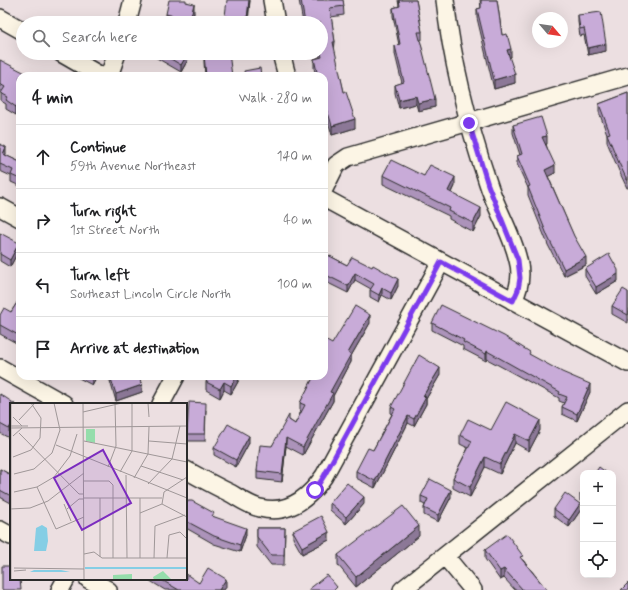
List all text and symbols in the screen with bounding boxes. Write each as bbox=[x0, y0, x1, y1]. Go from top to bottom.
north arrow bbox=[532, 12, 568, 48]
search box bbox=[16, 16, 328, 60]
icon: search bbox=[30, 27, 52, 49]
text: Search here bbox=[62, 28, 138, 48]
text: 4 min bbox=[32, 87, 73, 109]
text: Walk · 280 m bbox=[239, 90, 312, 107]
route end bbox=[460, 114, 478, 132]
text: Continue bbox=[70, 138, 126, 158]
icon: ahead bbox=[32, 146, 54, 168]
text: 140 m bbox=[277, 148, 312, 165]
text: 59th Avenue Northeast bbox=[70, 158, 196, 175]
text: Turn right bbox=[70, 202, 137, 222]
icon: right bbox=[32, 210, 54, 232]
text: 40 m bbox=[283, 212, 312, 229]
text: 1st Street North bbox=[70, 222, 160, 239]
text: Turn left bbox=[70, 266, 130, 286]
icon: left bbox=[32, 274, 54, 296]
text: 100 m bbox=[277, 276, 312, 293]
text: Southeast Lincoln Circle North bbox=[70, 286, 231, 303]
icon: arrive bbox=[32, 338, 54, 360]
text: Arrive at destination bbox=[70, 339, 199, 359]
inset map bbox=[10, 403, 187, 580]
map controls bbox=[580, 470, 616, 578]
button: + bbox=[580, 470, 616, 506]
route start bbox=[306, 481, 324, 499]
button: − bbox=[580, 506, 616, 542]
button: locate bbox=[580, 542, 616, 578]

